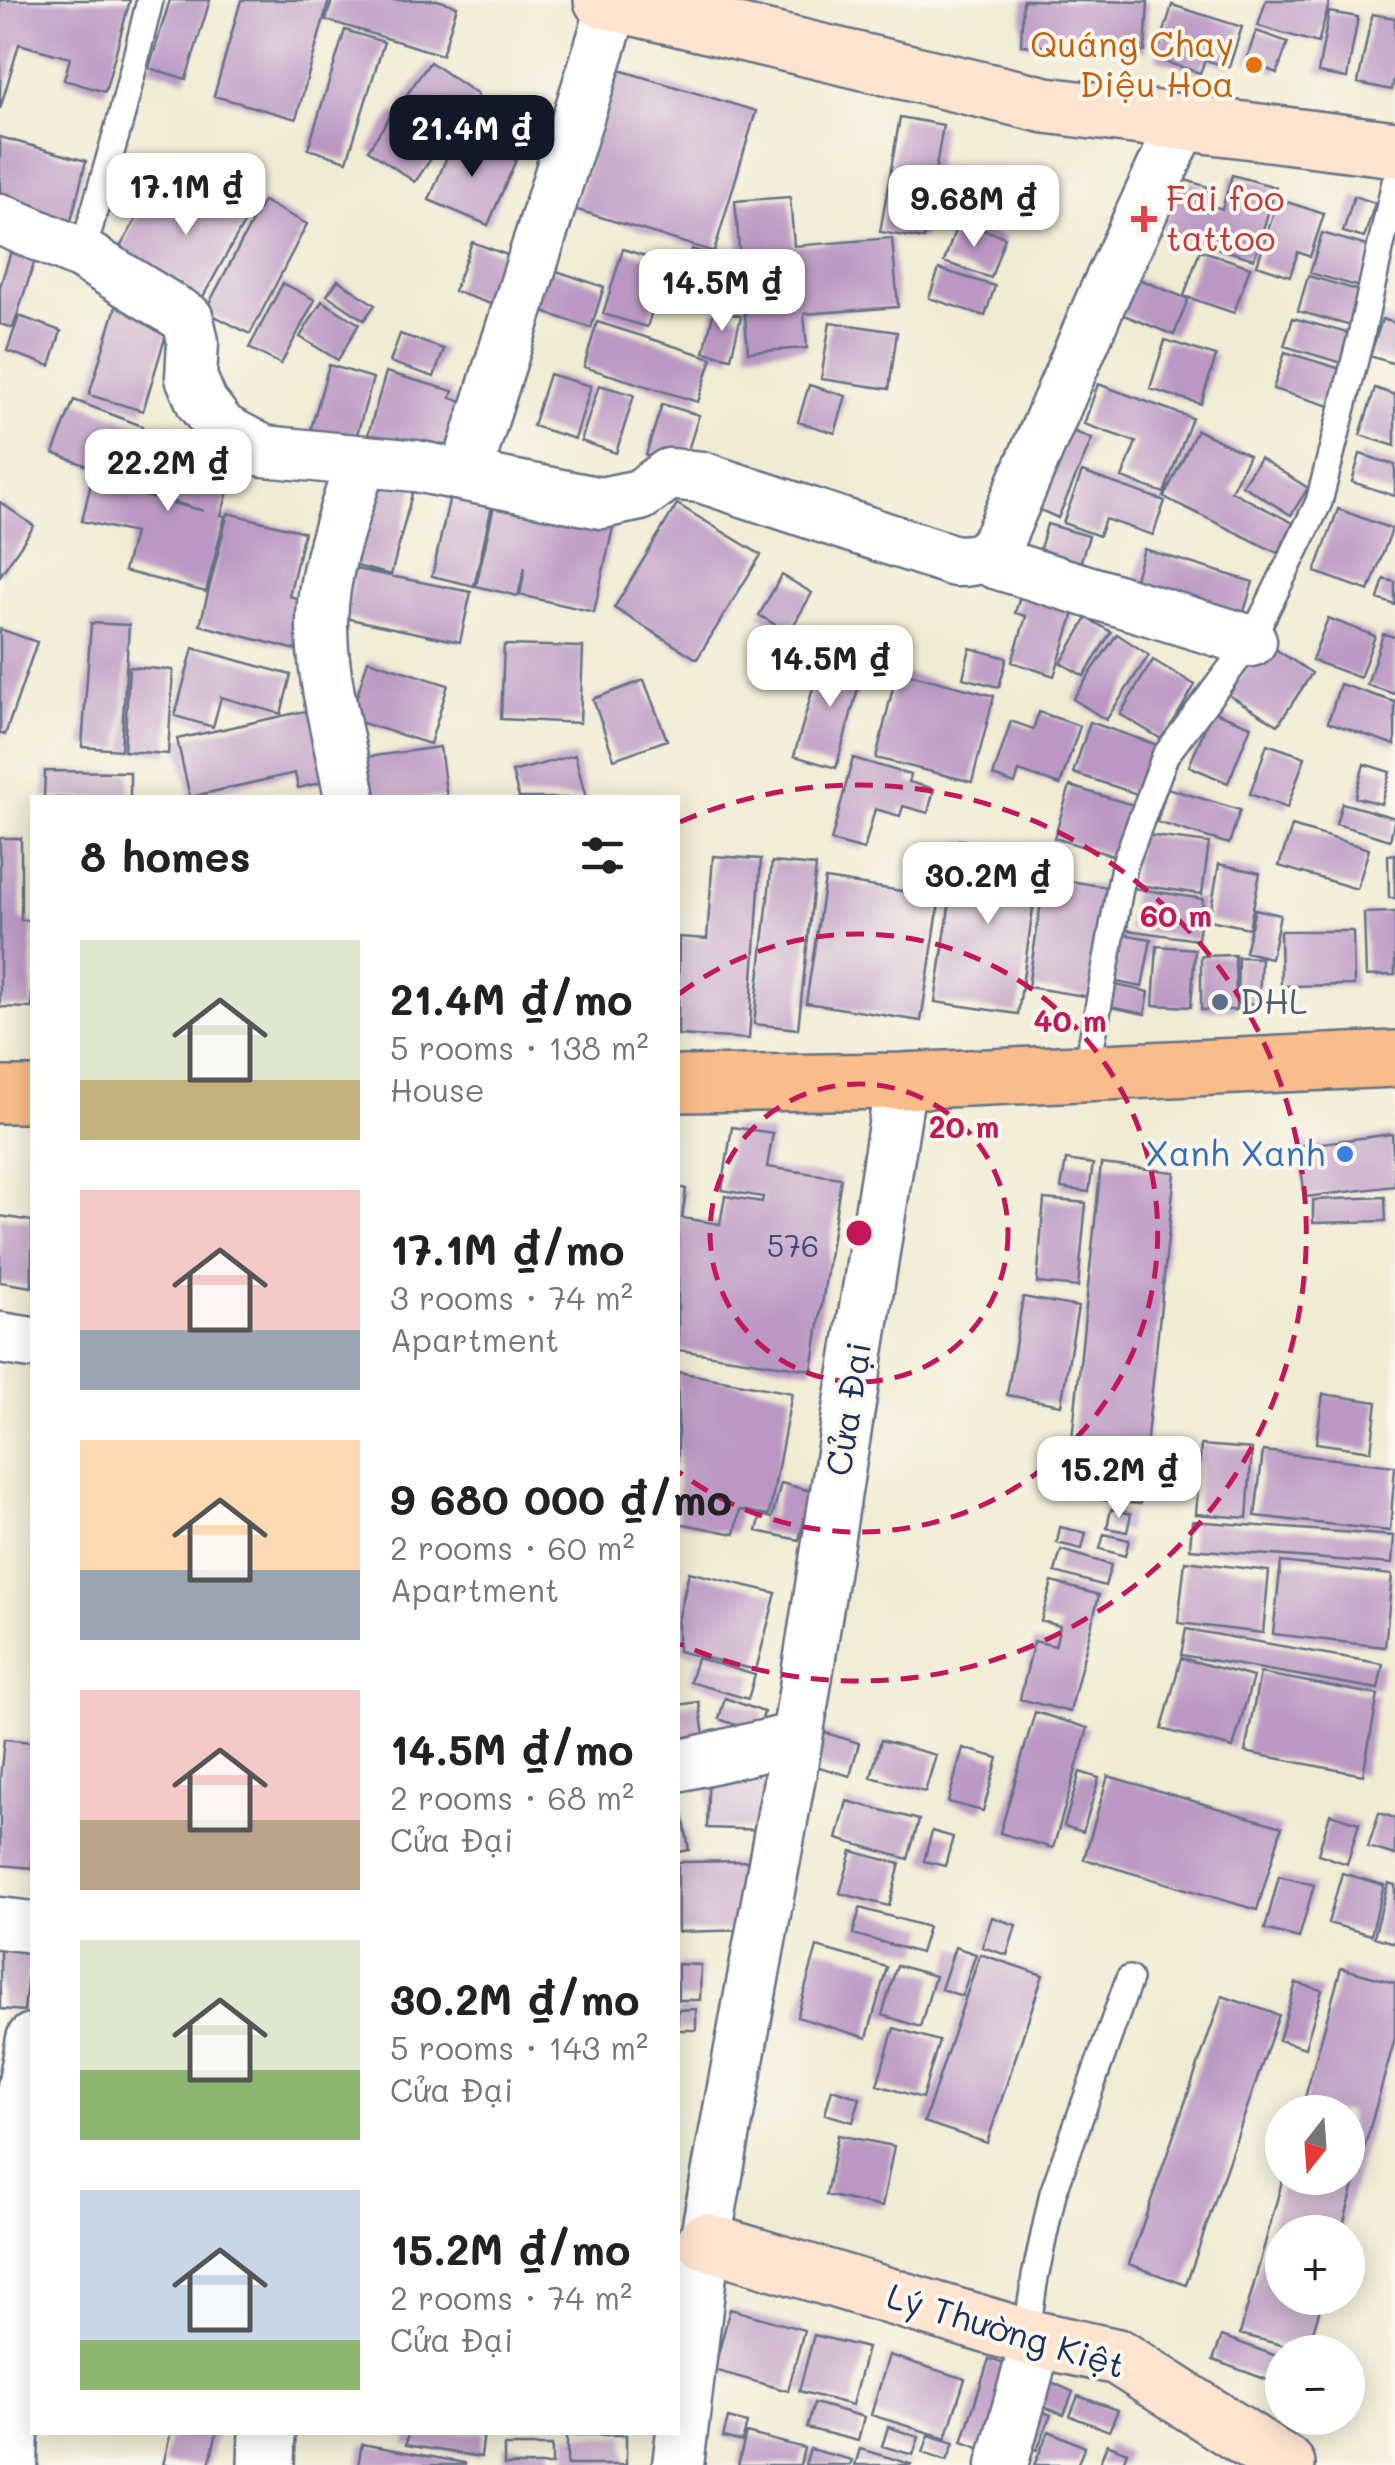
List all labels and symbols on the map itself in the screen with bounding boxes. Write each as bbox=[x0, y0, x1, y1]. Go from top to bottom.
place label: Quáng Chay Diệu Hoa bbox=[1030, 20, 1234, 106]
marker: Quáng Chay Diệu Hoa bbox=[1243, 54, 1265, 76]
pin: 21.4M ₫ bbox=[380, 95, 564, 180]
pin: 17.1M ₫ bbox=[94, 153, 278, 238]
pin: 9.68M ₫ bbox=[882, 165, 1066, 250]
place label: Fai foo tattoo bbox=[1166, 174, 1284, 260]
marker: Fai foo tattoo bbox=[1131, 206, 1157, 232]
pin: 14.5M ₫ bbox=[630, 249, 814, 334]
pin: 22.2M ₫ bbox=[76, 429, 260, 514]
pin: 14.5M ₫ bbox=[738, 625, 922, 710]
pin: 30.2M ₫ bbox=[896, 842, 1080, 927]
text: 60 m bbox=[1140, 895, 1212, 935]
place label: DHL bbox=[1240, 977, 1307, 1023]
marker: DHL bbox=[1209, 991, 1231, 1013]
text: 40 m bbox=[1034, 1000, 1106, 1040]
text: 20 m bbox=[929, 1106, 999, 1146]
place label: Xanh Xanh bbox=[1145, 1129, 1325, 1175]
marker: Xanh Xanh bbox=[1334, 1143, 1356, 1165]
centre of rings bbox=[841, 1215, 877, 1251]
house number: 576 bbox=[767, 1225, 819, 1265]
street label: Cửa Đại bbox=[814, 1338, 880, 1479]
pin: 15.2M ₫ bbox=[1027, 1436, 1211, 1521]
north arrow bbox=[1265, 2095, 1365, 2195]
street label: Lý Thường Kiệt bbox=[882, 2271, 1131, 2387]

